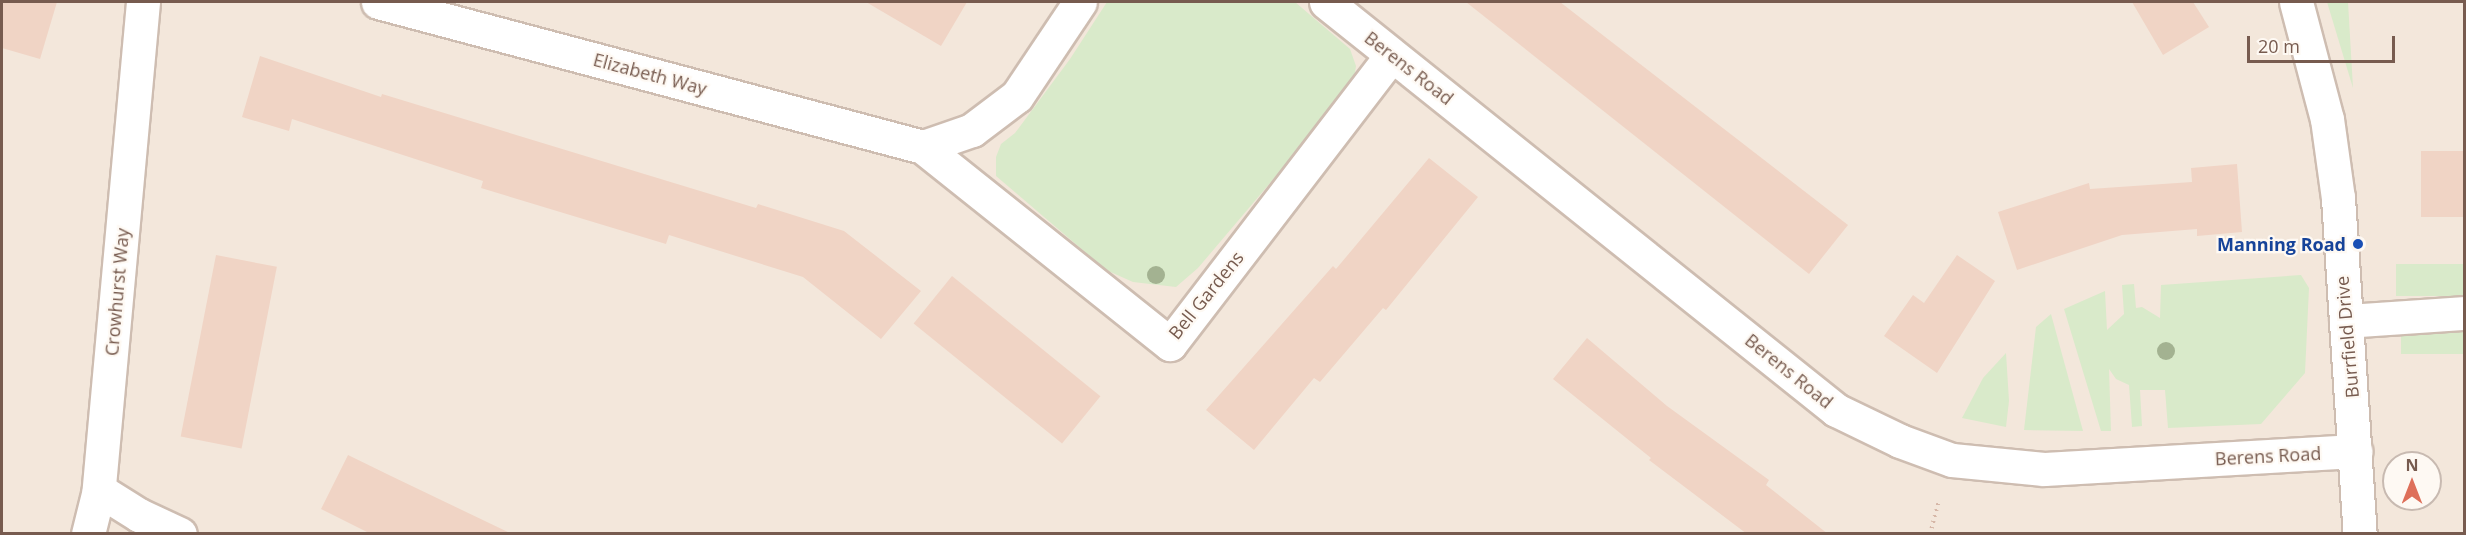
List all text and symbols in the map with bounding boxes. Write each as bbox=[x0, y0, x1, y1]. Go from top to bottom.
scale bar bbox=[2250, 24, 2398, 62]
street label: Berens Road bbox=[1360, 27, 1458, 109]
text: 20 m bbox=[2258, 34, 2300, 58]
street label: Elizabeth Way bbox=[591, 49, 709, 99]
street label: Crowhurst Way bbox=[101, 227, 133, 357]
place label: Manning Road bbox=[2217, 233, 2346, 255]
marker: Manning Road bbox=[2351, 237, 2365, 251]
street label: Bell Gardens bbox=[1164, 247, 1248, 343]
street label: Burrfield Drive bbox=[2331, 275, 2363, 399]
street label: Berens Road bbox=[1741, 329, 1837, 413]
street label: Berens Road bbox=[2214, 442, 2322, 470]
north arrow bbox=[2382, 451, 2442, 511]
text: N bbox=[2405, 454, 2419, 476]

